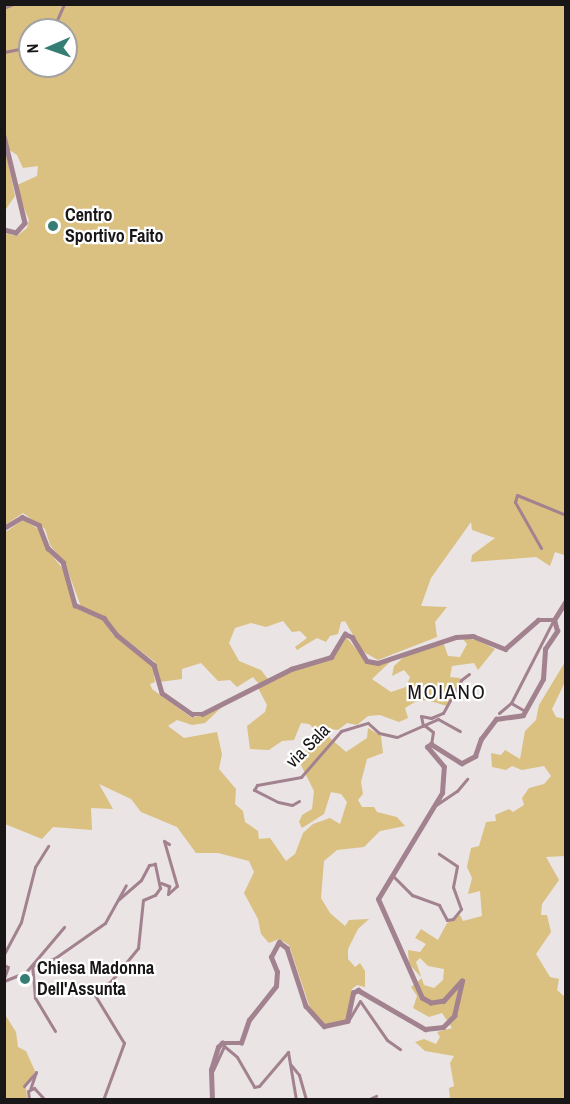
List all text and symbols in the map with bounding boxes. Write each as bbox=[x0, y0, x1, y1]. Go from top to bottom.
north arrow bbox=[18, 18, 78, 78]
text: N bbox=[21, 43, 43, 54]
place label: Centro Sportivo Faito bbox=[65, 205, 164, 248]
marker: Centro Sportivo Faito bbox=[46, 219, 60, 233]
district label: MOIANO bbox=[408, 679, 486, 705]
street label: via Sala bbox=[282, 720, 334, 772]
place label: Chiesa Madonna Dell'Assunta bbox=[37, 958, 154, 1000]
marker: Chiesa Madonna Dell'Assunta bbox=[18, 972, 32, 986]

